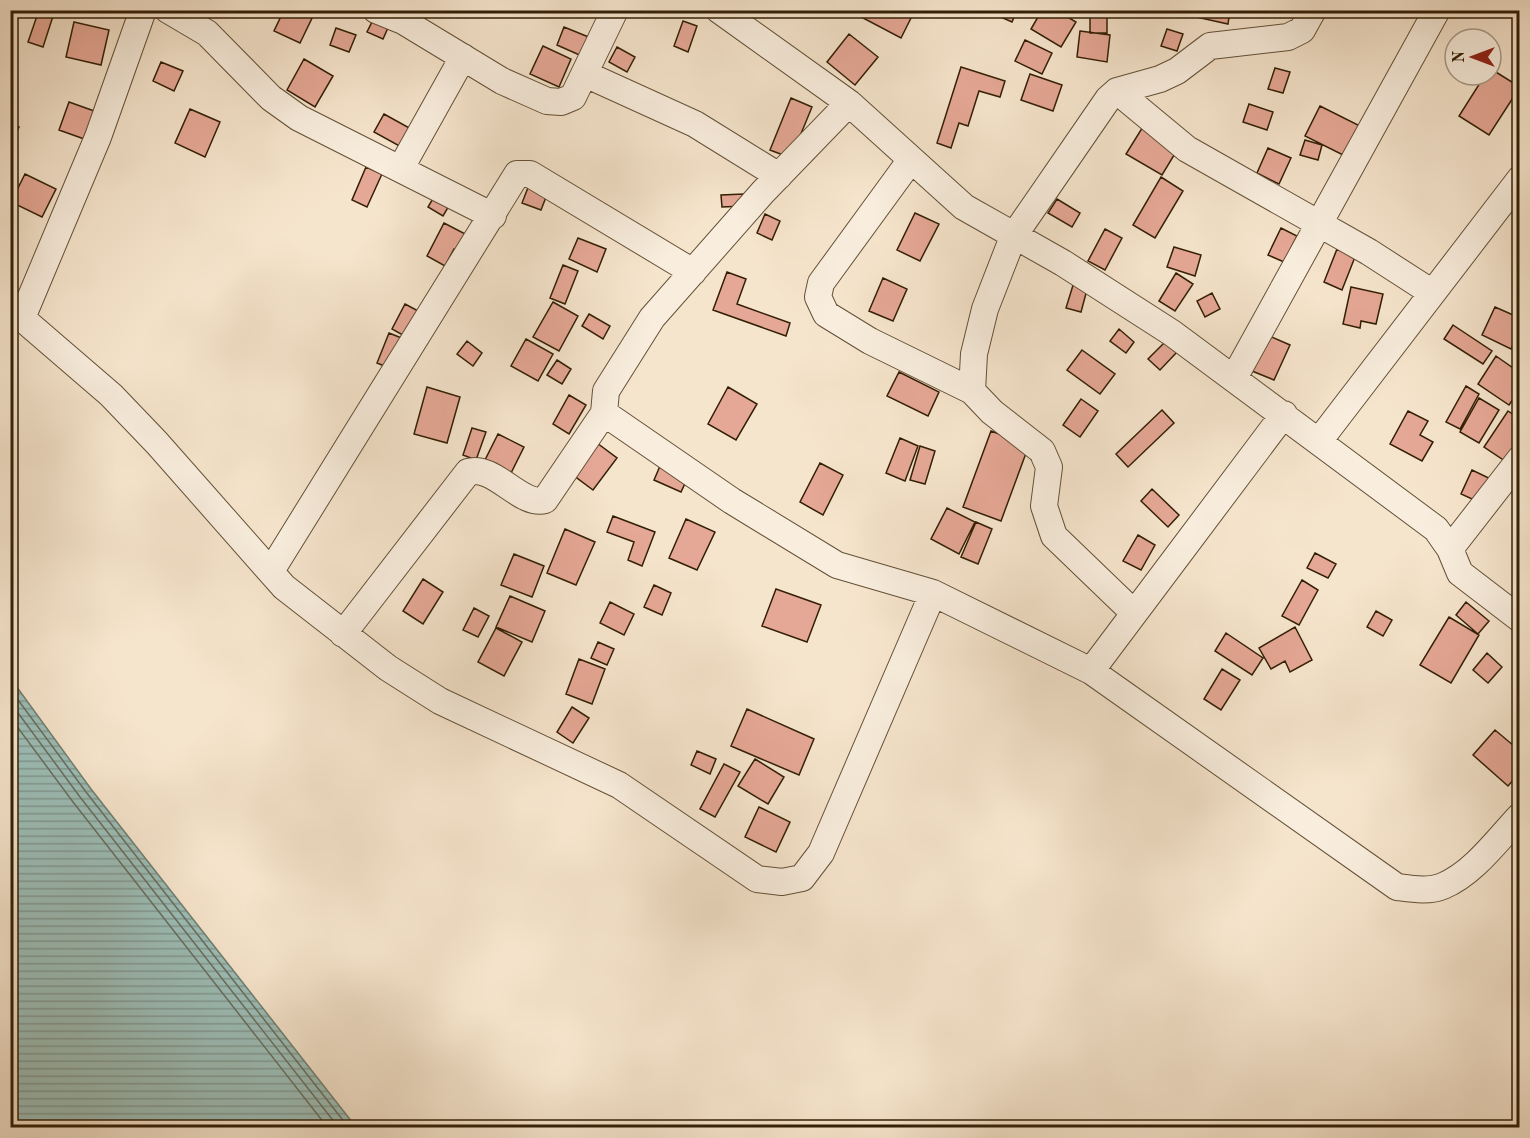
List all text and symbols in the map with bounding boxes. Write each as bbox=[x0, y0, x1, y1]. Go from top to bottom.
north arrow bbox=[1443, 27, 1503, 87]
text: N bbox=[1452, 50, 1468, 63]

